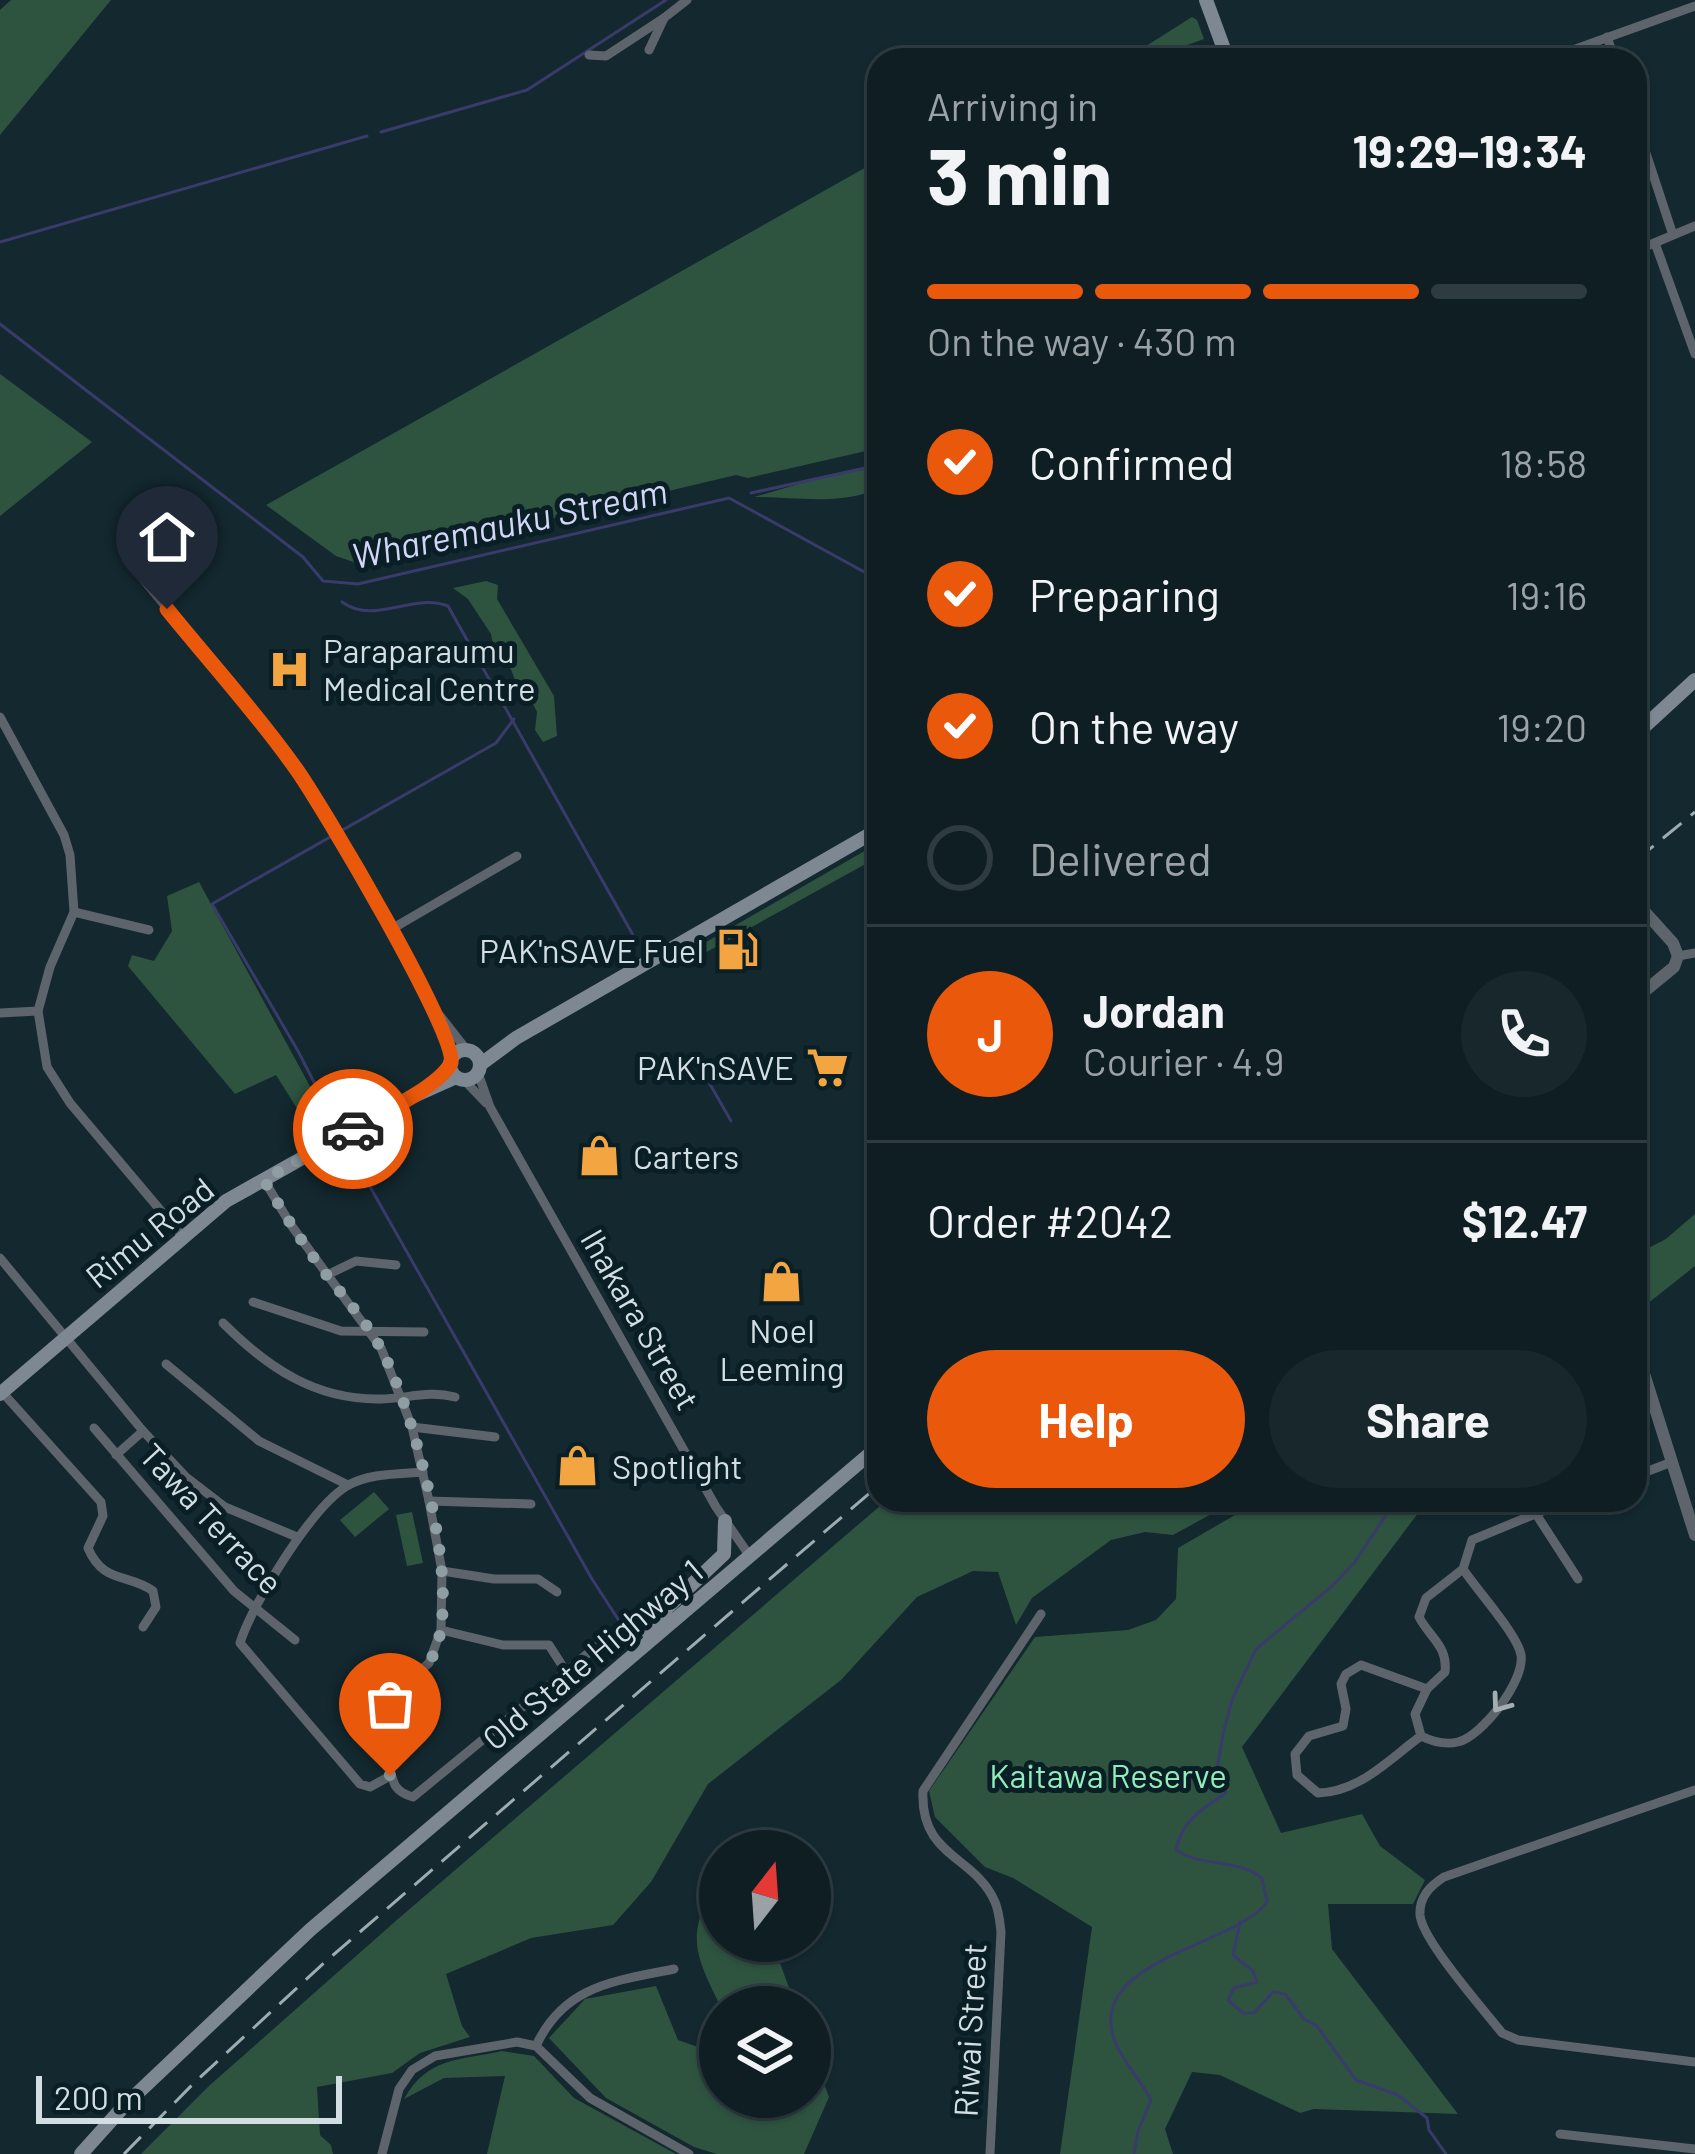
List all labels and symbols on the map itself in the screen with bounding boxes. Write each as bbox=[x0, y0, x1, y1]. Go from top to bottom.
water label: Wharemauku Stream bbox=[347, 468, 671, 576]
pin bbox=[116, 486, 218, 609]
place label: Paraparaumu Medical Centre bbox=[323, 630, 536, 708]
hospital icon: Paraparaumu Medical Centre bbox=[266, 646, 312, 692]
fuel station icon: PAK'nSAVE Fuel bbox=[715, 927, 761, 973]
place label: PAK'nSAVE Fuel bbox=[479, 930, 704, 970]
supermarket icon: PAK'nSAVE bbox=[805, 1044, 851, 1090]
place label: PAK'nSAVE bbox=[637, 1047, 794, 1087]
courier bbox=[293, 1069, 413, 1189]
shop icon: Carters bbox=[576, 1133, 622, 1179]
place label: Carters bbox=[633, 1136, 739, 1176]
street label: Rimu Road bbox=[77, 1168, 221, 1296]
street label: Ihakara Street bbox=[573, 1222, 709, 1416]
shop icon: Noel Leeming bbox=[759, 1259, 805, 1305]
place label: Noel Leeming bbox=[719, 1310, 845, 1388]
street label: Tawa Terrace bbox=[132, 1434, 292, 1602]
shop icon: Spotlight bbox=[555, 1443, 601, 1489]
place label: Spotlight bbox=[612, 1446, 743, 1486]
street label: Old State Highway 1 bbox=[474, 1550, 710, 1758]
pin bbox=[339, 1653, 441, 1776]
one-way arrow bbox=[1492, 1691, 1514, 1713]
park label: Kaitawa Reserve bbox=[989, 1755, 1227, 1795]
north arrow bbox=[699, 1830, 831, 1962]
street label: Riwai Street bbox=[944, 1942, 994, 2118]
scale bar bbox=[36, 2070, 342, 2123]

